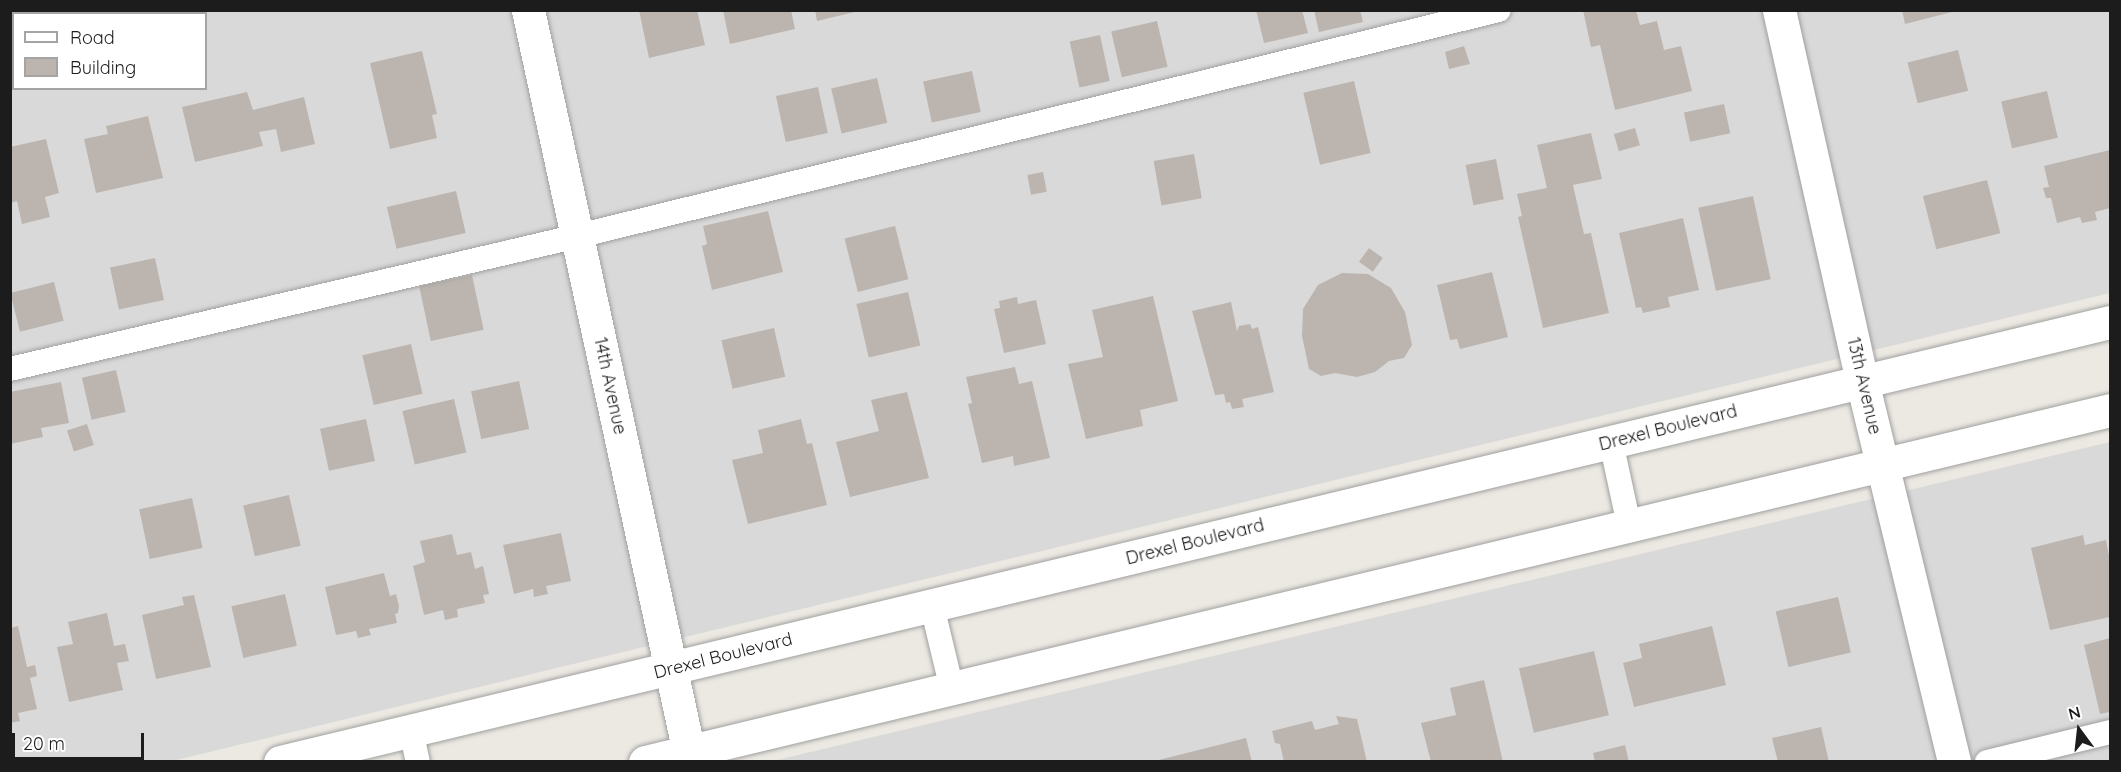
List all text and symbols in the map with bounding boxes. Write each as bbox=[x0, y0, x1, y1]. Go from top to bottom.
legend bbox=[12, 12, 207, 90]
text: Road bbox=[70, 26, 115, 49]
text: Building bbox=[70, 56, 136, 79]
street label: 14th Avenue bbox=[589, 335, 631, 437]
street label: 13th Avenue bbox=[1842, 335, 1886, 437]
street label: Drexel Boulevard bbox=[1597, 400, 1739, 456]
street label: Drexel Boulevard bbox=[1124, 514, 1266, 570]
street label: Drexel Boulevard bbox=[652, 628, 794, 684]
north arrow bbox=[2049, 700, 2109, 760]
text: N bbox=[2066, 701, 2083, 724]
scale bar bbox=[15, 721, 147, 759]
text: 20 m bbox=[23, 732, 65, 755]

